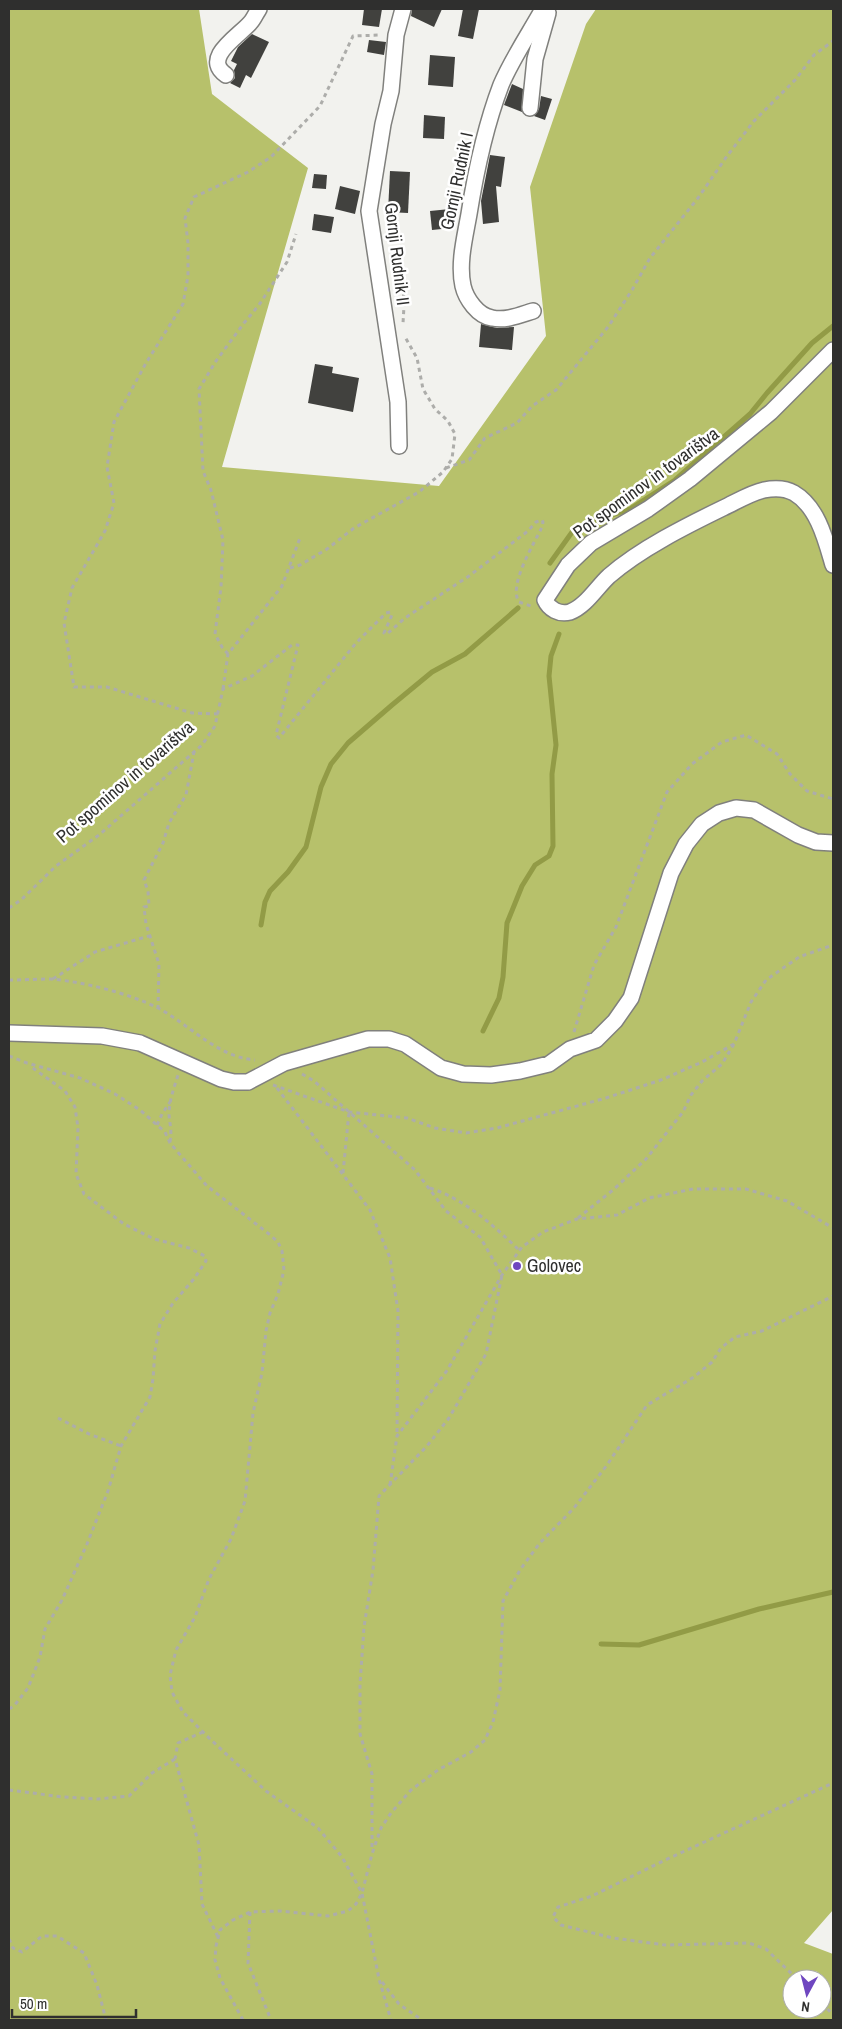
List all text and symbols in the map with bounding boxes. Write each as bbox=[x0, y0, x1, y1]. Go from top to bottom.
street label: Gornji Rudnik I bbox=[434, 130, 479, 232]
street label: Gornji Rudnik II bbox=[379, 201, 416, 307]
street label: Pot spominov in tovarištva bbox=[568, 421, 724, 544]
street label: Pot spominov in tovarištva bbox=[51, 715, 199, 848]
place label: Golovec bbox=[527, 1253, 581, 1278]
marker: Golovec bbox=[511, 1260, 523, 1272]
north arrow bbox=[782, 1969, 832, 2019]
scale bar bbox=[12, 1986, 136, 2018]
text: 50 m bbox=[20, 1993, 47, 2014]
text: N bbox=[800, 1997, 811, 2016]

